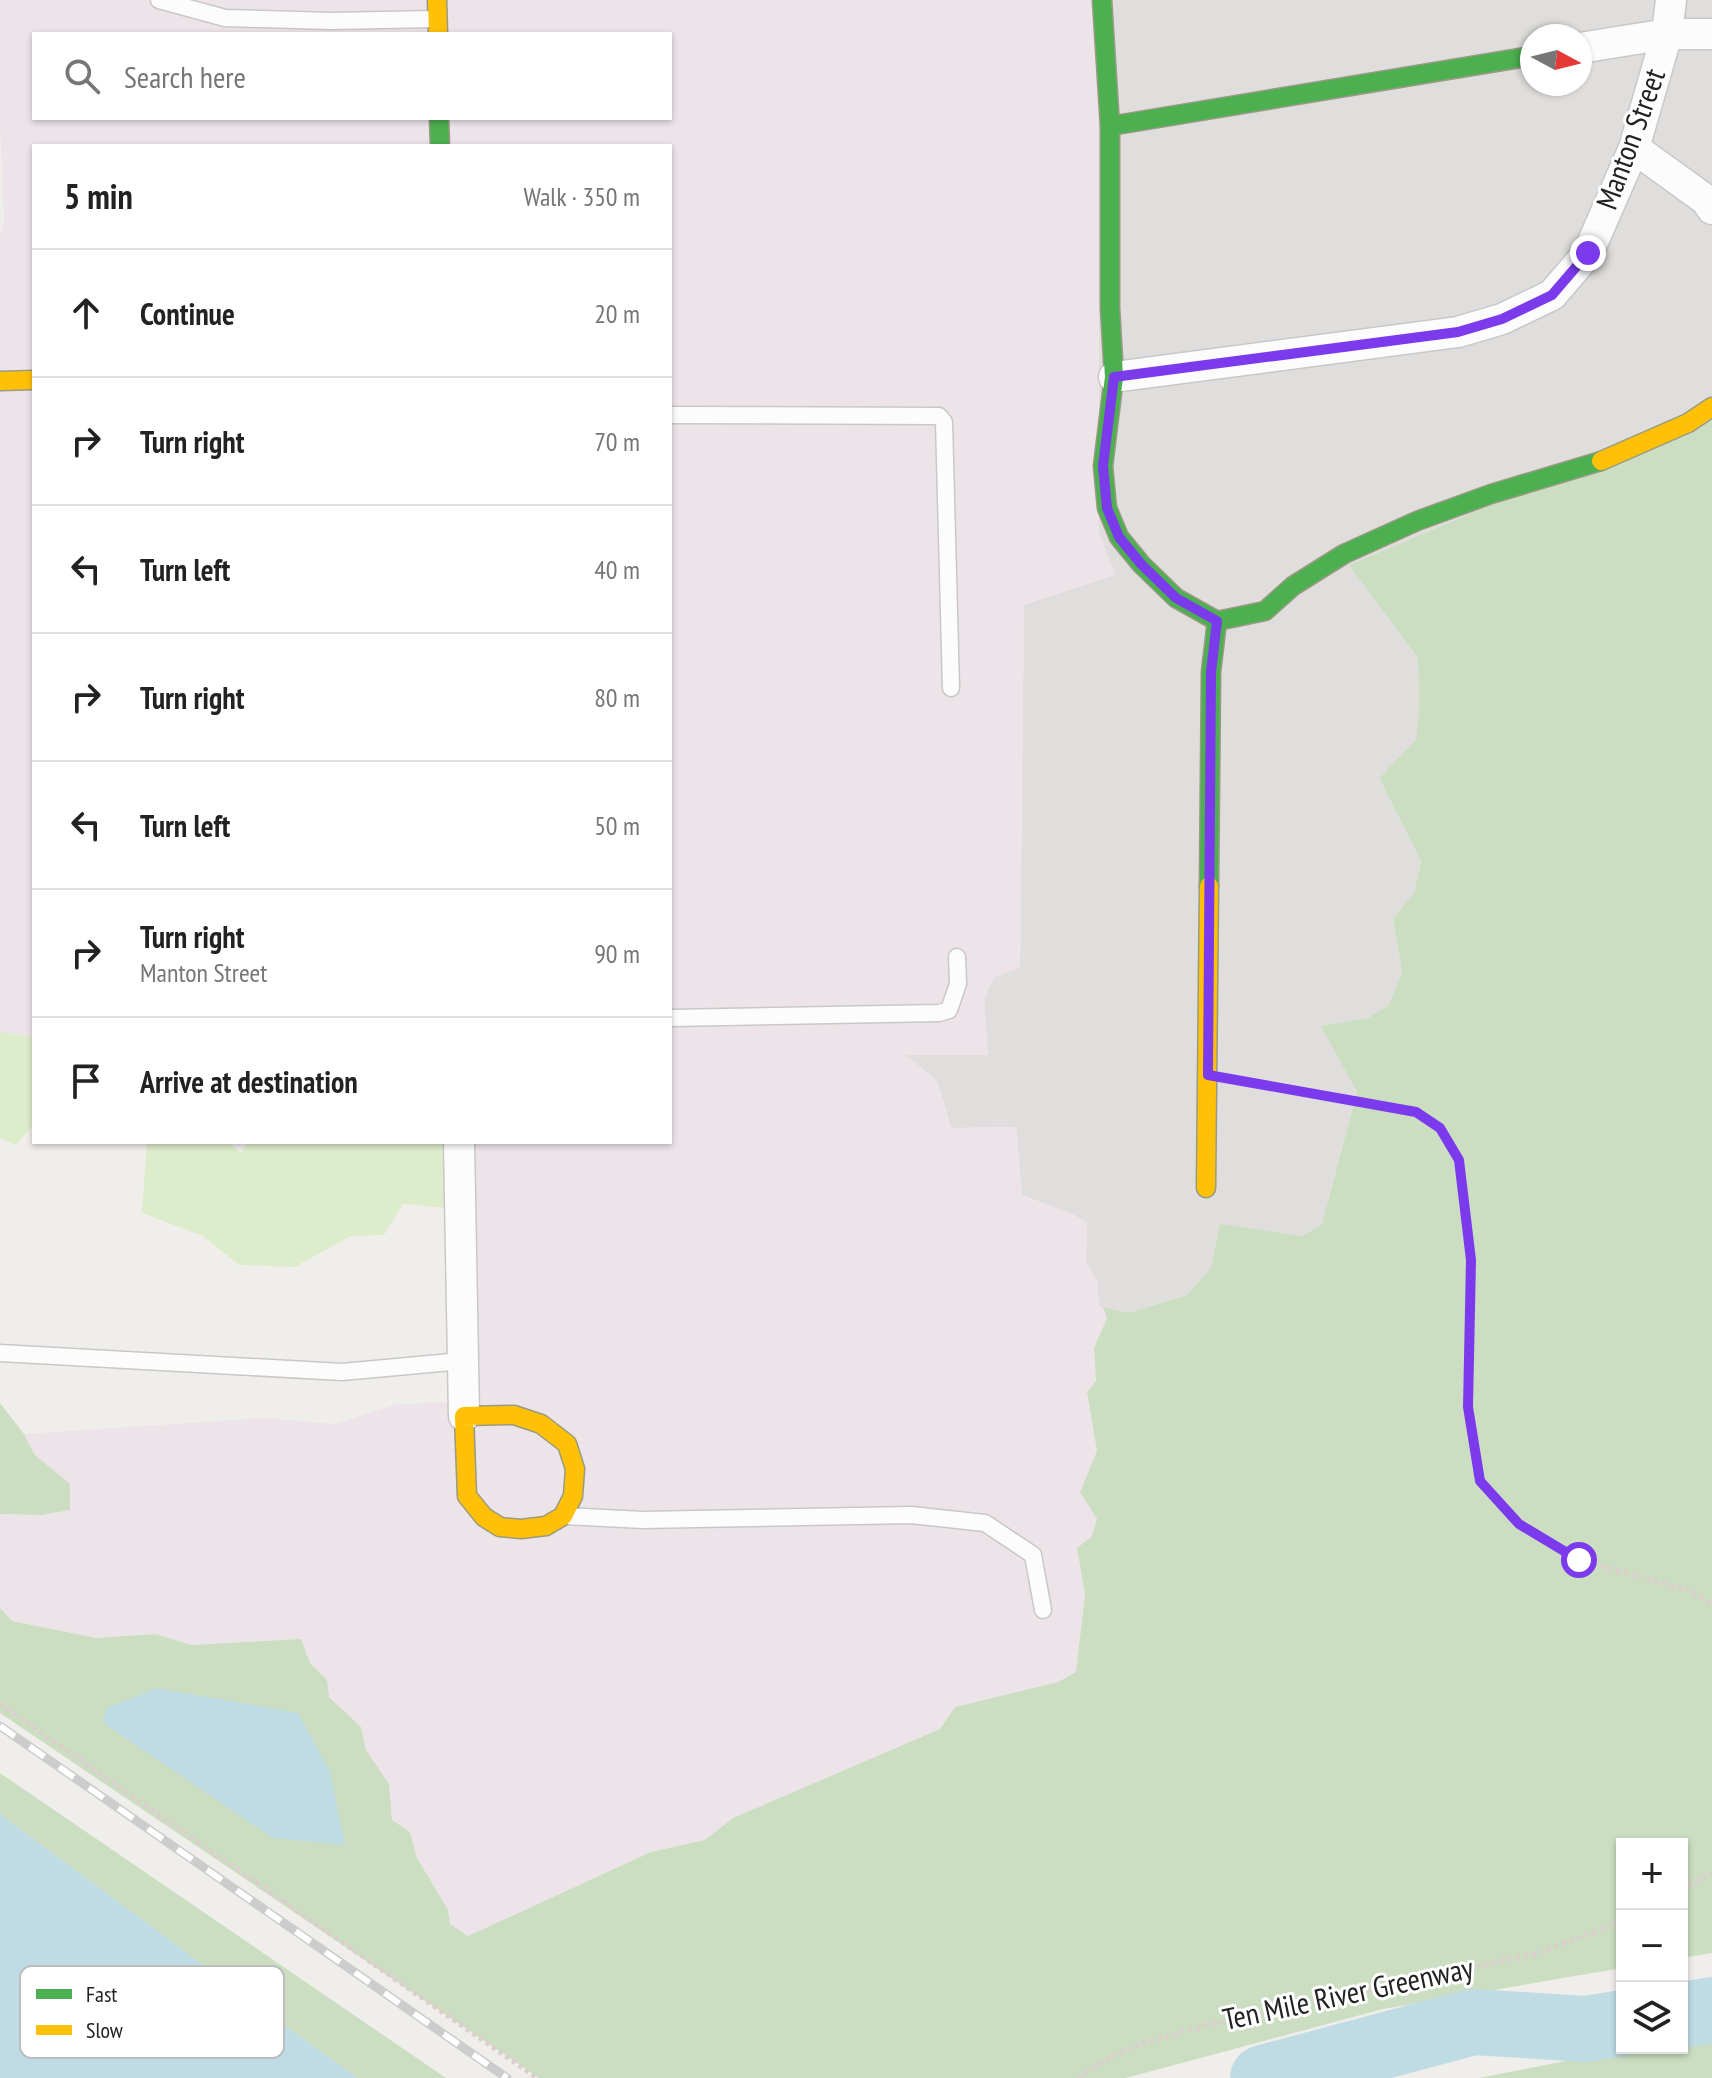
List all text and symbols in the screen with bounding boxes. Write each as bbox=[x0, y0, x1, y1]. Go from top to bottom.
north arrow bbox=[1520, 24, 1592, 96]
search box bbox=[32, 32, 672, 120]
icon: search bbox=[60, 54, 104, 98]
text: Search here bbox=[124, 57, 246, 96]
street label: Manton Street bbox=[1586, 62, 1673, 214]
text: 5 min bbox=[64, 174, 133, 218]
text: Walk · 350 m bbox=[523, 180, 640, 213]
route end bbox=[1570, 235, 1606, 271]
icon: ahead bbox=[64, 291, 108, 335]
text: Continue bbox=[140, 294, 235, 333]
text: 20 m bbox=[594, 297, 640, 330]
icon: right bbox=[64, 419, 108, 463]
text: Turn right bbox=[140, 422, 244, 461]
text: 70 m bbox=[594, 425, 640, 458]
icon: left bbox=[64, 547, 108, 591]
text: Turn left bbox=[140, 550, 230, 589]
text: 40 m bbox=[594, 553, 640, 586]
icon: right bbox=[64, 675, 108, 719]
text: Turn right bbox=[140, 678, 244, 717]
text: 80 m bbox=[594, 681, 640, 714]
icon: left bbox=[64, 803, 108, 847]
text: Turn left bbox=[140, 806, 230, 845]
text: 50 m bbox=[594, 809, 640, 842]
text: Turn right bbox=[140, 917, 244, 956]
icon: right bbox=[64, 931, 108, 975]
text: 90 m bbox=[594, 937, 640, 970]
text: Manton Street bbox=[140, 956, 267, 989]
icon: arrive bbox=[64, 1059, 108, 1103]
text: Arrive at destination bbox=[140, 1062, 358, 1101]
route start bbox=[1561, 1542, 1597, 1578]
map controls bbox=[1616, 1838, 1688, 2054]
button: + bbox=[1616, 1838, 1688, 1910]
button: − bbox=[1616, 1910, 1688, 1982]
street label: Ten Mile River Greenway bbox=[1219, 1947, 1477, 2038]
legend bbox=[20, 1966, 284, 2058]
text: Fast bbox=[86, 1980, 117, 2008]
button: layers bbox=[1616, 1982, 1688, 2054]
text: Slow bbox=[86, 2016, 123, 2044]

